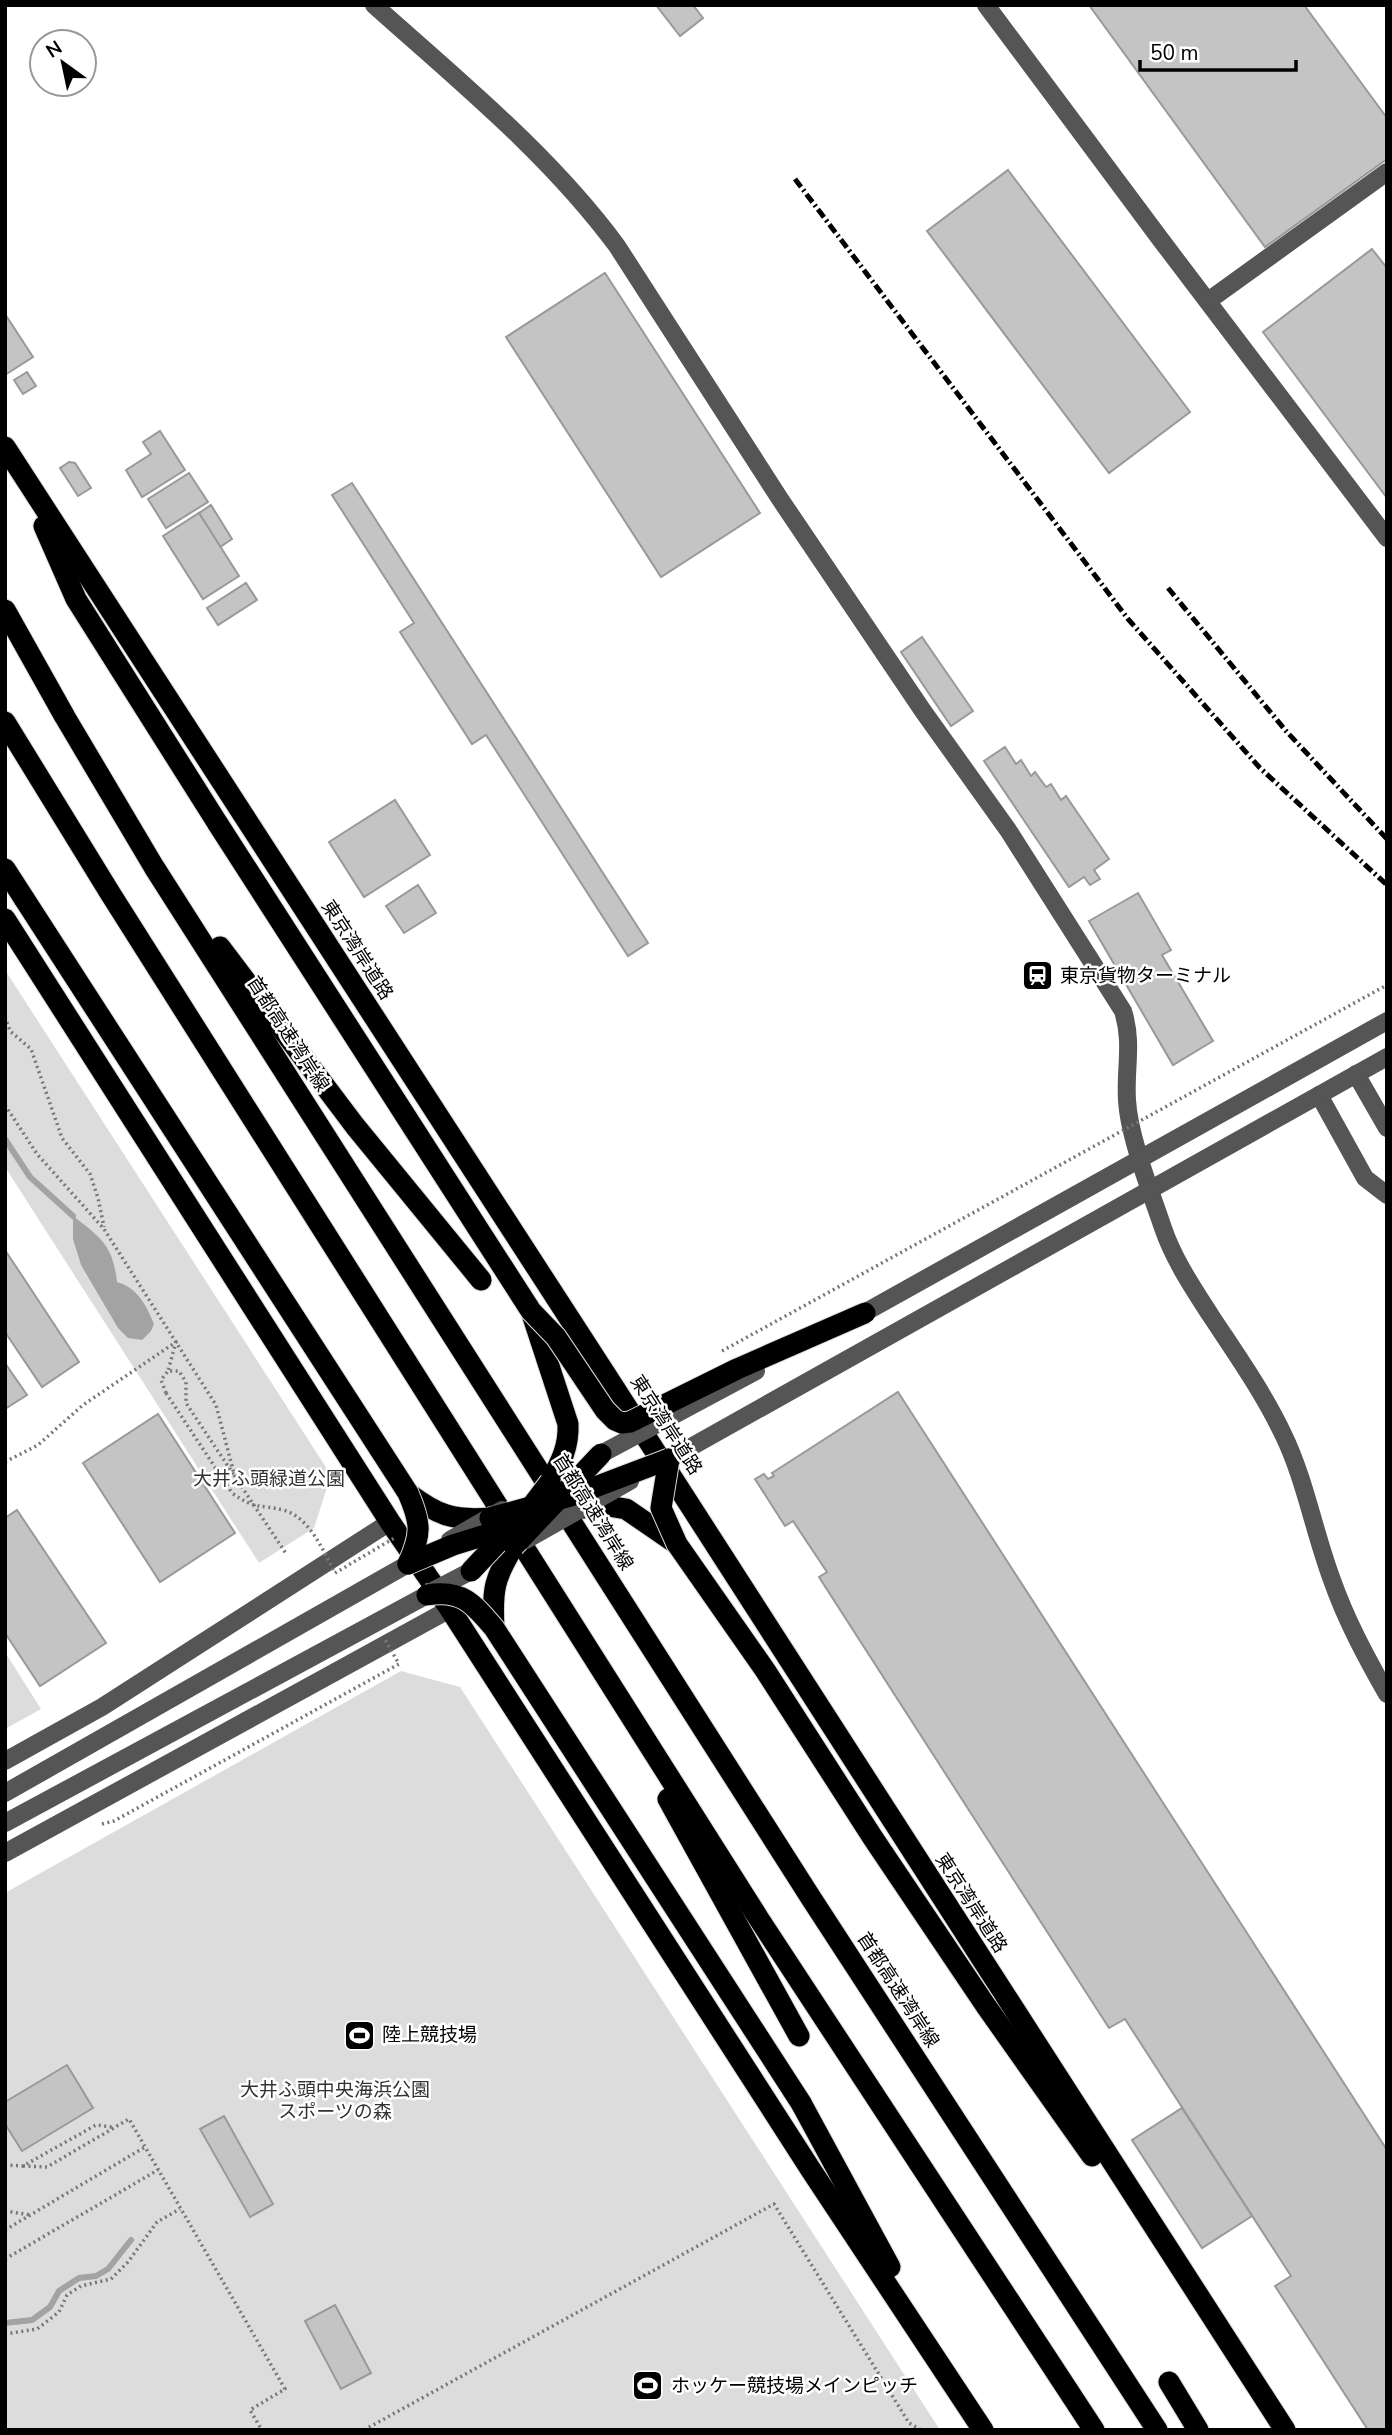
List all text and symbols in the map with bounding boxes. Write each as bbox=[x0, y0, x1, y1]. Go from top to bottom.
north arrow bbox=[28, 28, 98, 98]
scale bar bbox=[1140, 28, 1296, 72]
text: N bbox=[41, 35, 67, 64]
text: 50 m bbox=[1150, 39, 1199, 67]
street label: 東京湾岸道路 bbox=[315, 895, 399, 1005]
station icon: 東京貨物ターミナル bbox=[1020, 959, 1054, 993]
place label: 東京貨物ターミナル bbox=[1060, 963, 1231, 989]
street label: 首都高速湾岸線 bbox=[241, 971, 335, 1097]
street label: 東京湾岸道路 bbox=[624, 1370, 708, 1480]
street label: 首都高速湾岸線 bbox=[547, 1449, 639, 1575]
park label: 大井ふ頭緑道公園 bbox=[193, 1466, 345, 1492]
street label: 東京湾岸道路 bbox=[929, 1848, 1013, 1958]
street label: 首都高速湾岸線 bbox=[851, 1927, 945, 2053]
sports icon: 陸上競技場 bbox=[342, 2018, 376, 2052]
place label: 陸上競技場 bbox=[382, 2022, 477, 2048]
park label: 大井ふ頭中央海浜公園 スポーツの森 bbox=[240, 2077, 430, 2125]
sports icon: ホッケー競技場メインピッチ bbox=[631, 2369, 665, 2403]
place label: ホッケー競技場メインピッチ bbox=[671, 2373, 918, 2399]

